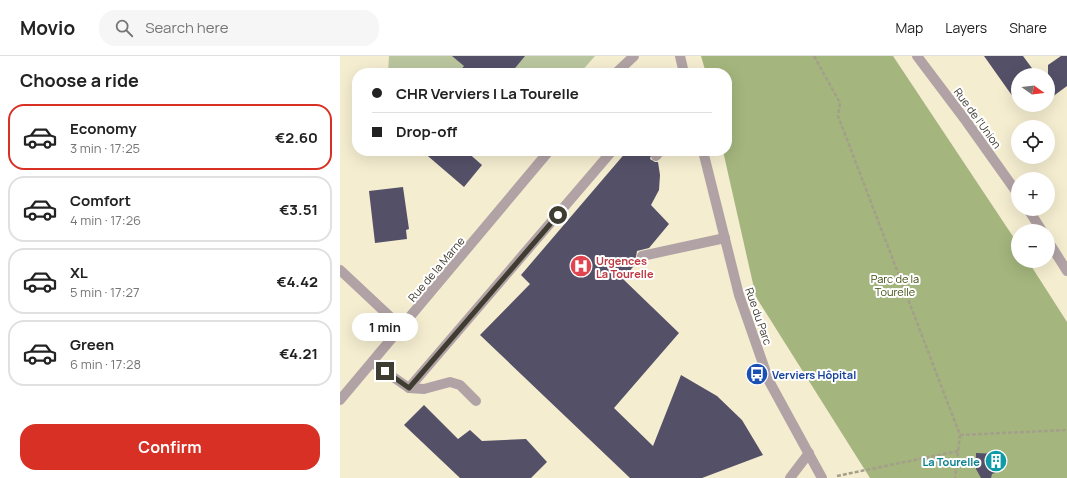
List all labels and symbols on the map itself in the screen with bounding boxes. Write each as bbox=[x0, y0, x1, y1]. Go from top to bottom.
north arrow bbox=[1011, 68, 1055, 112]
street label: Rue de l'Union bbox=[951, 85, 1005, 151]
route start bbox=[549, 206, 567, 224]
street label: Rue de la Marne bbox=[404, 233, 468, 305]
hospital icon: Urgences La Tourelle bbox=[568, 253, 594, 279]
place label: Urgences La Tourelle bbox=[596, 253, 654, 281]
park label: Parc de la Tourelle bbox=[871, 271, 919, 299]
street label: Rue du Parc bbox=[742, 285, 776, 347]
callout: 1 min bbox=[352, 313, 418, 341]
bus stop icon: Verviers Hôpital bbox=[744, 361, 770, 387]
route end bbox=[376, 362, 394, 380]
place label: Verviers Hôpital bbox=[772, 367, 856, 382]
building icon: La Tourelle bbox=[983, 448, 1009, 474]
place label: La Tourelle bbox=[922, 454, 980, 469]

